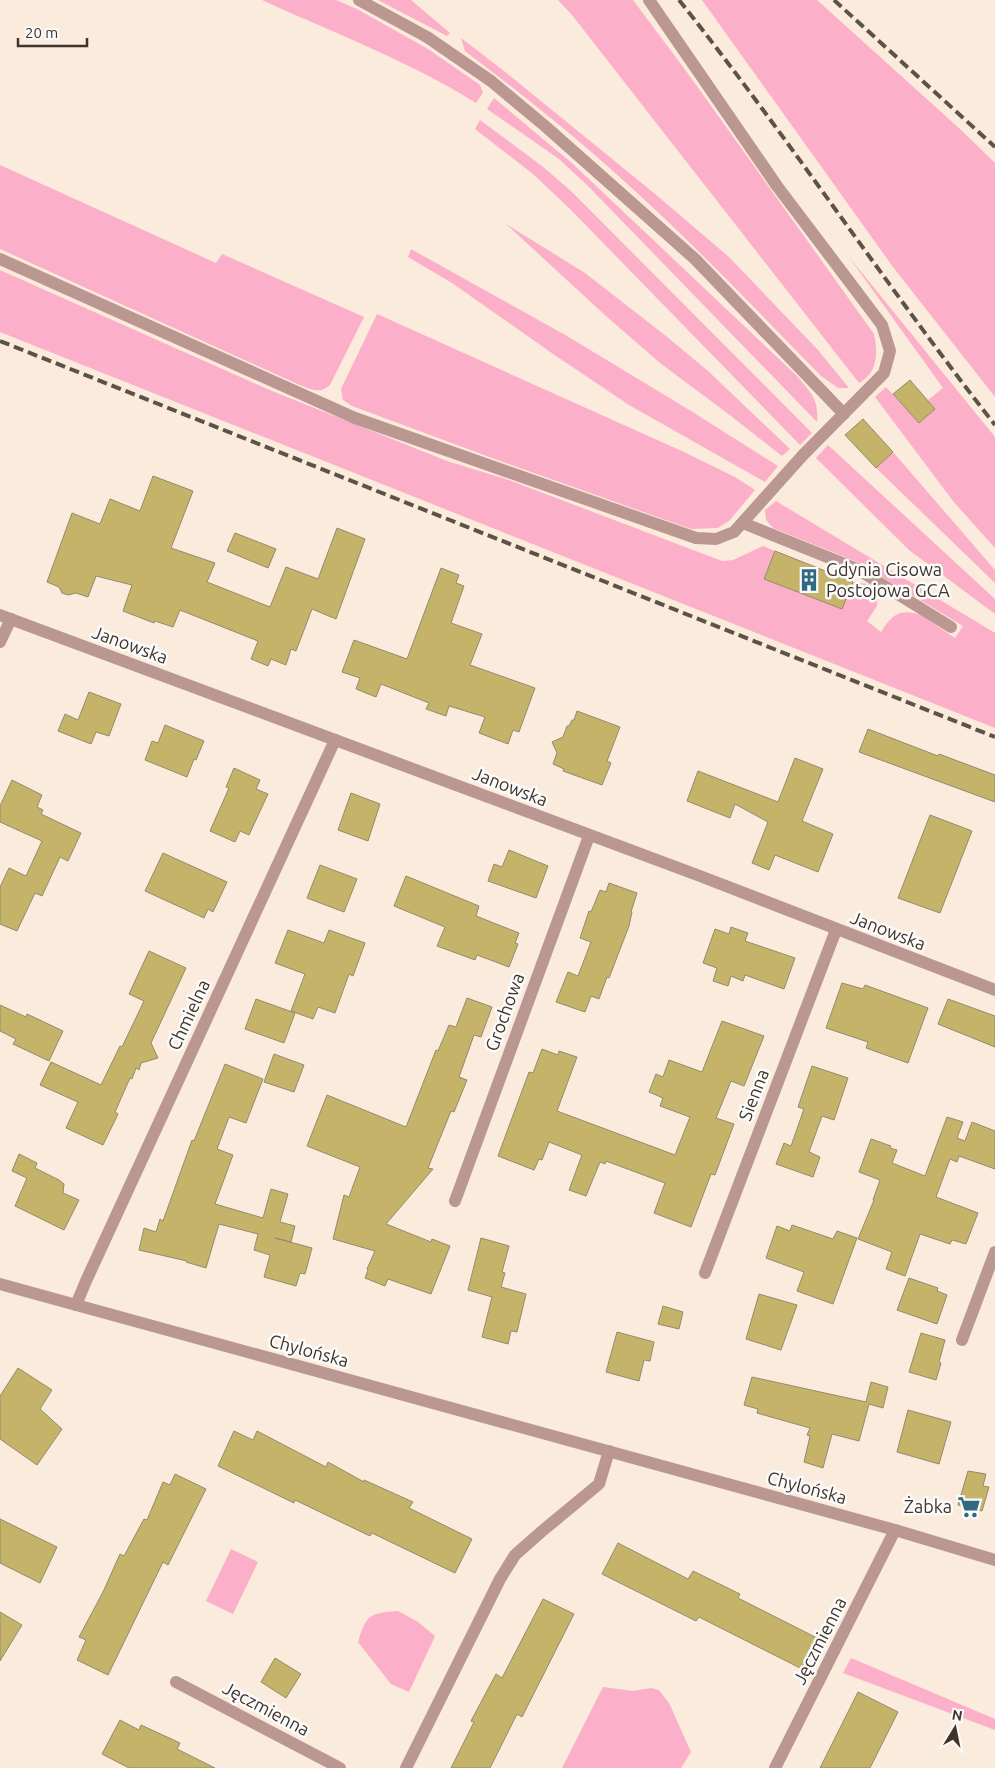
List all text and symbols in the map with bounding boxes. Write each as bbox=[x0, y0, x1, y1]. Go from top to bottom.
scale bar bbox=[18, 15, 86, 47]
text: 20 m bbox=[25, 24, 58, 41]
place label: Gdynia Cisowa Postojowa GCA bbox=[826, 559, 950, 600]
building icon: Gdynia Cisowa Postojowa GCA bbox=[796, 567, 822, 593]
street label: Janowska bbox=[90, 621, 171, 667]
street label: Janowska bbox=[470, 763, 551, 810]
street label: Janowska bbox=[848, 907, 929, 954]
street label: Grochowa bbox=[481, 970, 527, 1053]
street label: Chmielna bbox=[163, 976, 213, 1053]
street label: Sienna bbox=[734, 1066, 772, 1123]
street label: Chylońska bbox=[267, 1330, 351, 1370]
street label: Chylońska bbox=[765, 1467, 849, 1507]
supermarket icon: Żabka bbox=[956, 1494, 982, 1520]
place label: Żabka bbox=[904, 1496, 952, 1516]
street label: Jęczmienna bbox=[789, 1594, 850, 1687]
street label: Jęczmienna bbox=[220, 1677, 313, 1739]
north arrow bbox=[930, 1703, 980, 1753]
text: N bbox=[951, 1706, 964, 1724]

